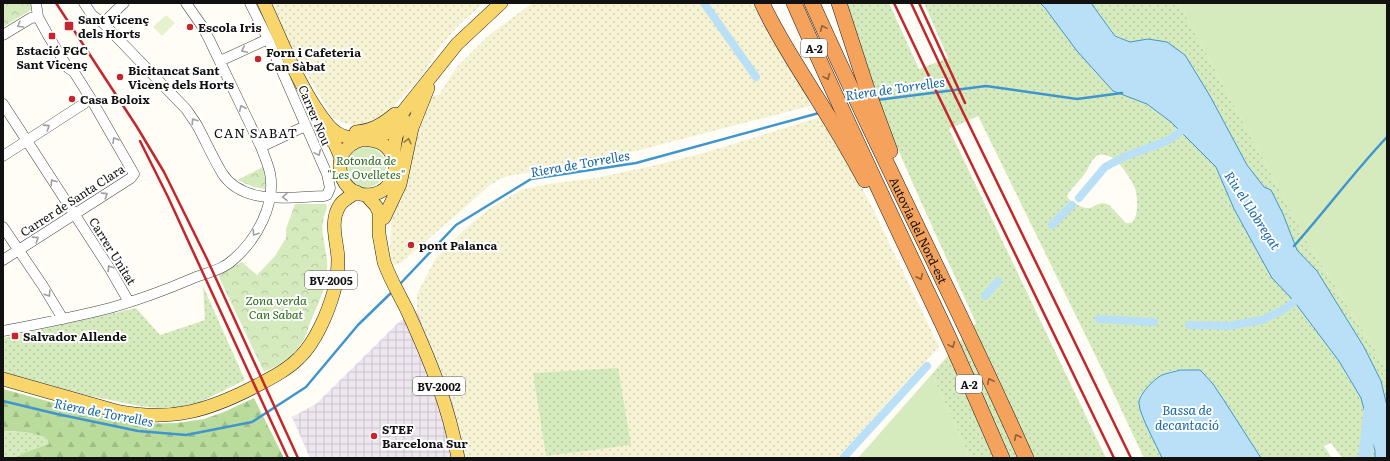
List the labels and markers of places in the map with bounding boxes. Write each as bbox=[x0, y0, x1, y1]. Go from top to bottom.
place label: Sant Vicenç dels Horts bbox=[78, 10, 150, 42]
place label: Escola Iris bbox=[198, 18, 261, 36]
marker: Sant Vicenç dels Horts bbox=[63, 20, 75, 32]
marker: Escola Iris bbox=[185, 22, 195, 32]
marker: Estació FGC Sant Vicenç bbox=[47, 31, 57, 41]
place label: Estació FGC Sant Vicenç bbox=[16, 41, 88, 73]
place label: Forn i Cafeteria Can Sàbat bbox=[266, 43, 361, 75]
marker: Forn i Cafeteria Can Sàbat bbox=[253, 54, 263, 64]
place label: Bicitancat Sant Vicenç dels Horts bbox=[128, 61, 234, 93]
marker: Bicitancat Sant Vicenç dels Horts bbox=[115, 72, 125, 82]
place label: Casa Boloix bbox=[80, 90, 151, 108]
marker: Casa Boloix bbox=[67, 94, 77, 104]
place label: pont Palanca bbox=[419, 236, 498, 254]
marker: pont Palanca bbox=[406, 240, 416, 250]
place label: Salvador Allende bbox=[23, 327, 127, 345]
marker: Salvador Allende bbox=[10, 331, 20, 341]
place label: STEF Barcelona Sur bbox=[382, 420, 468, 452]
marker: STEF Barcelona Sur bbox=[369, 431, 379, 441]

